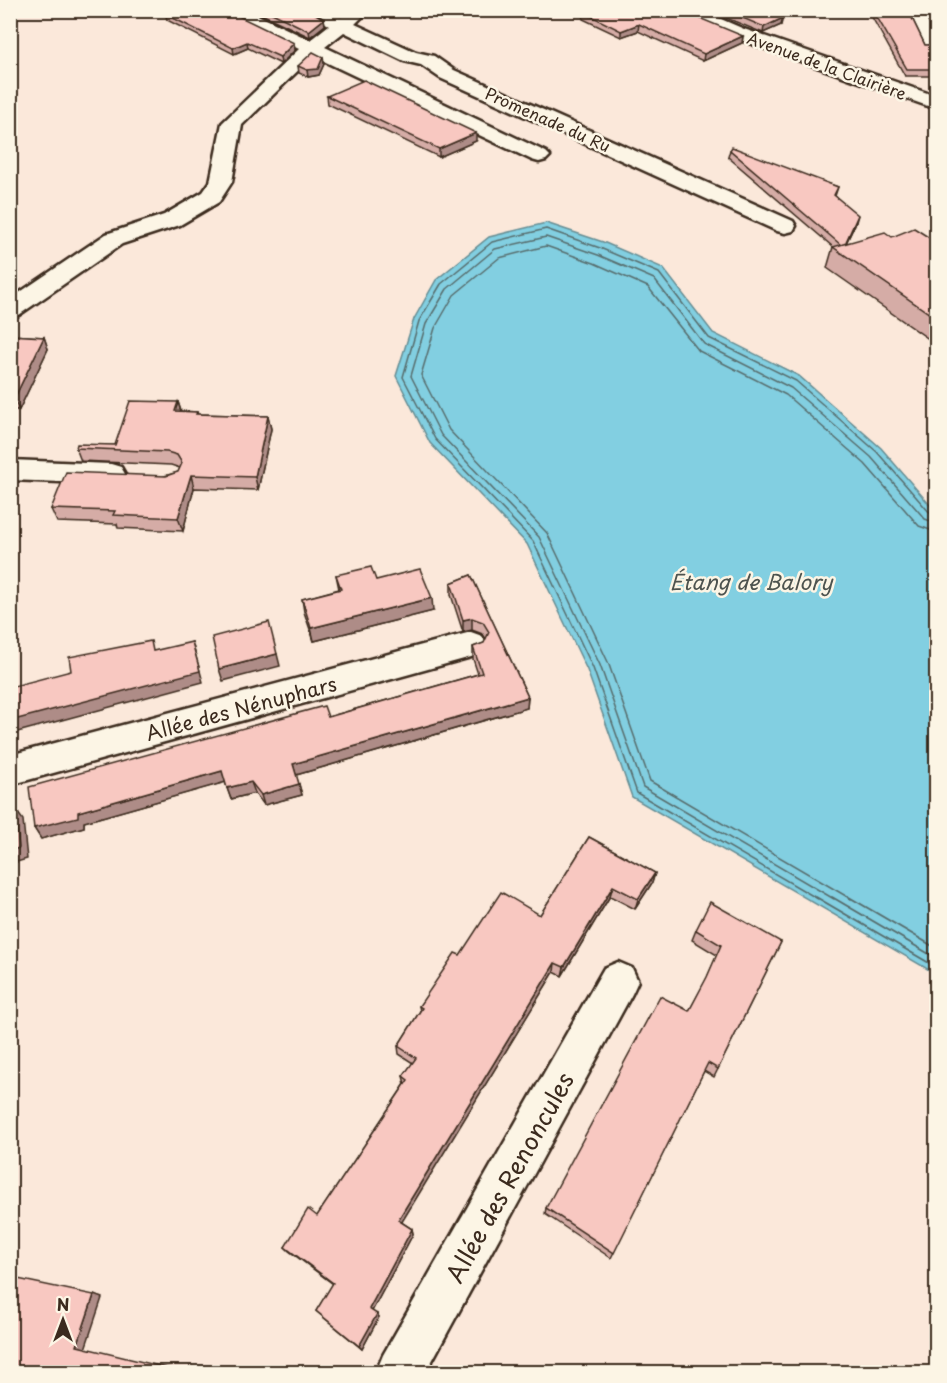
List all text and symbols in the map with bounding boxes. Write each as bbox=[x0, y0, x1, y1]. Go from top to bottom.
street label: Avenue de la Clairière bbox=[744, 25, 910, 105]
street label: Promenade du Ru bbox=[481, 81, 615, 157]
water label: Étang de Balory bbox=[670, 565, 834, 597]
street label: Allée des Nénuphars bbox=[142, 668, 340, 748]
street label: Allée des Renoncules bbox=[436, 1065, 582, 1289]
north arrow bbox=[33, 1290, 93, 1350]
text: N bbox=[57, 1292, 69, 1316]

